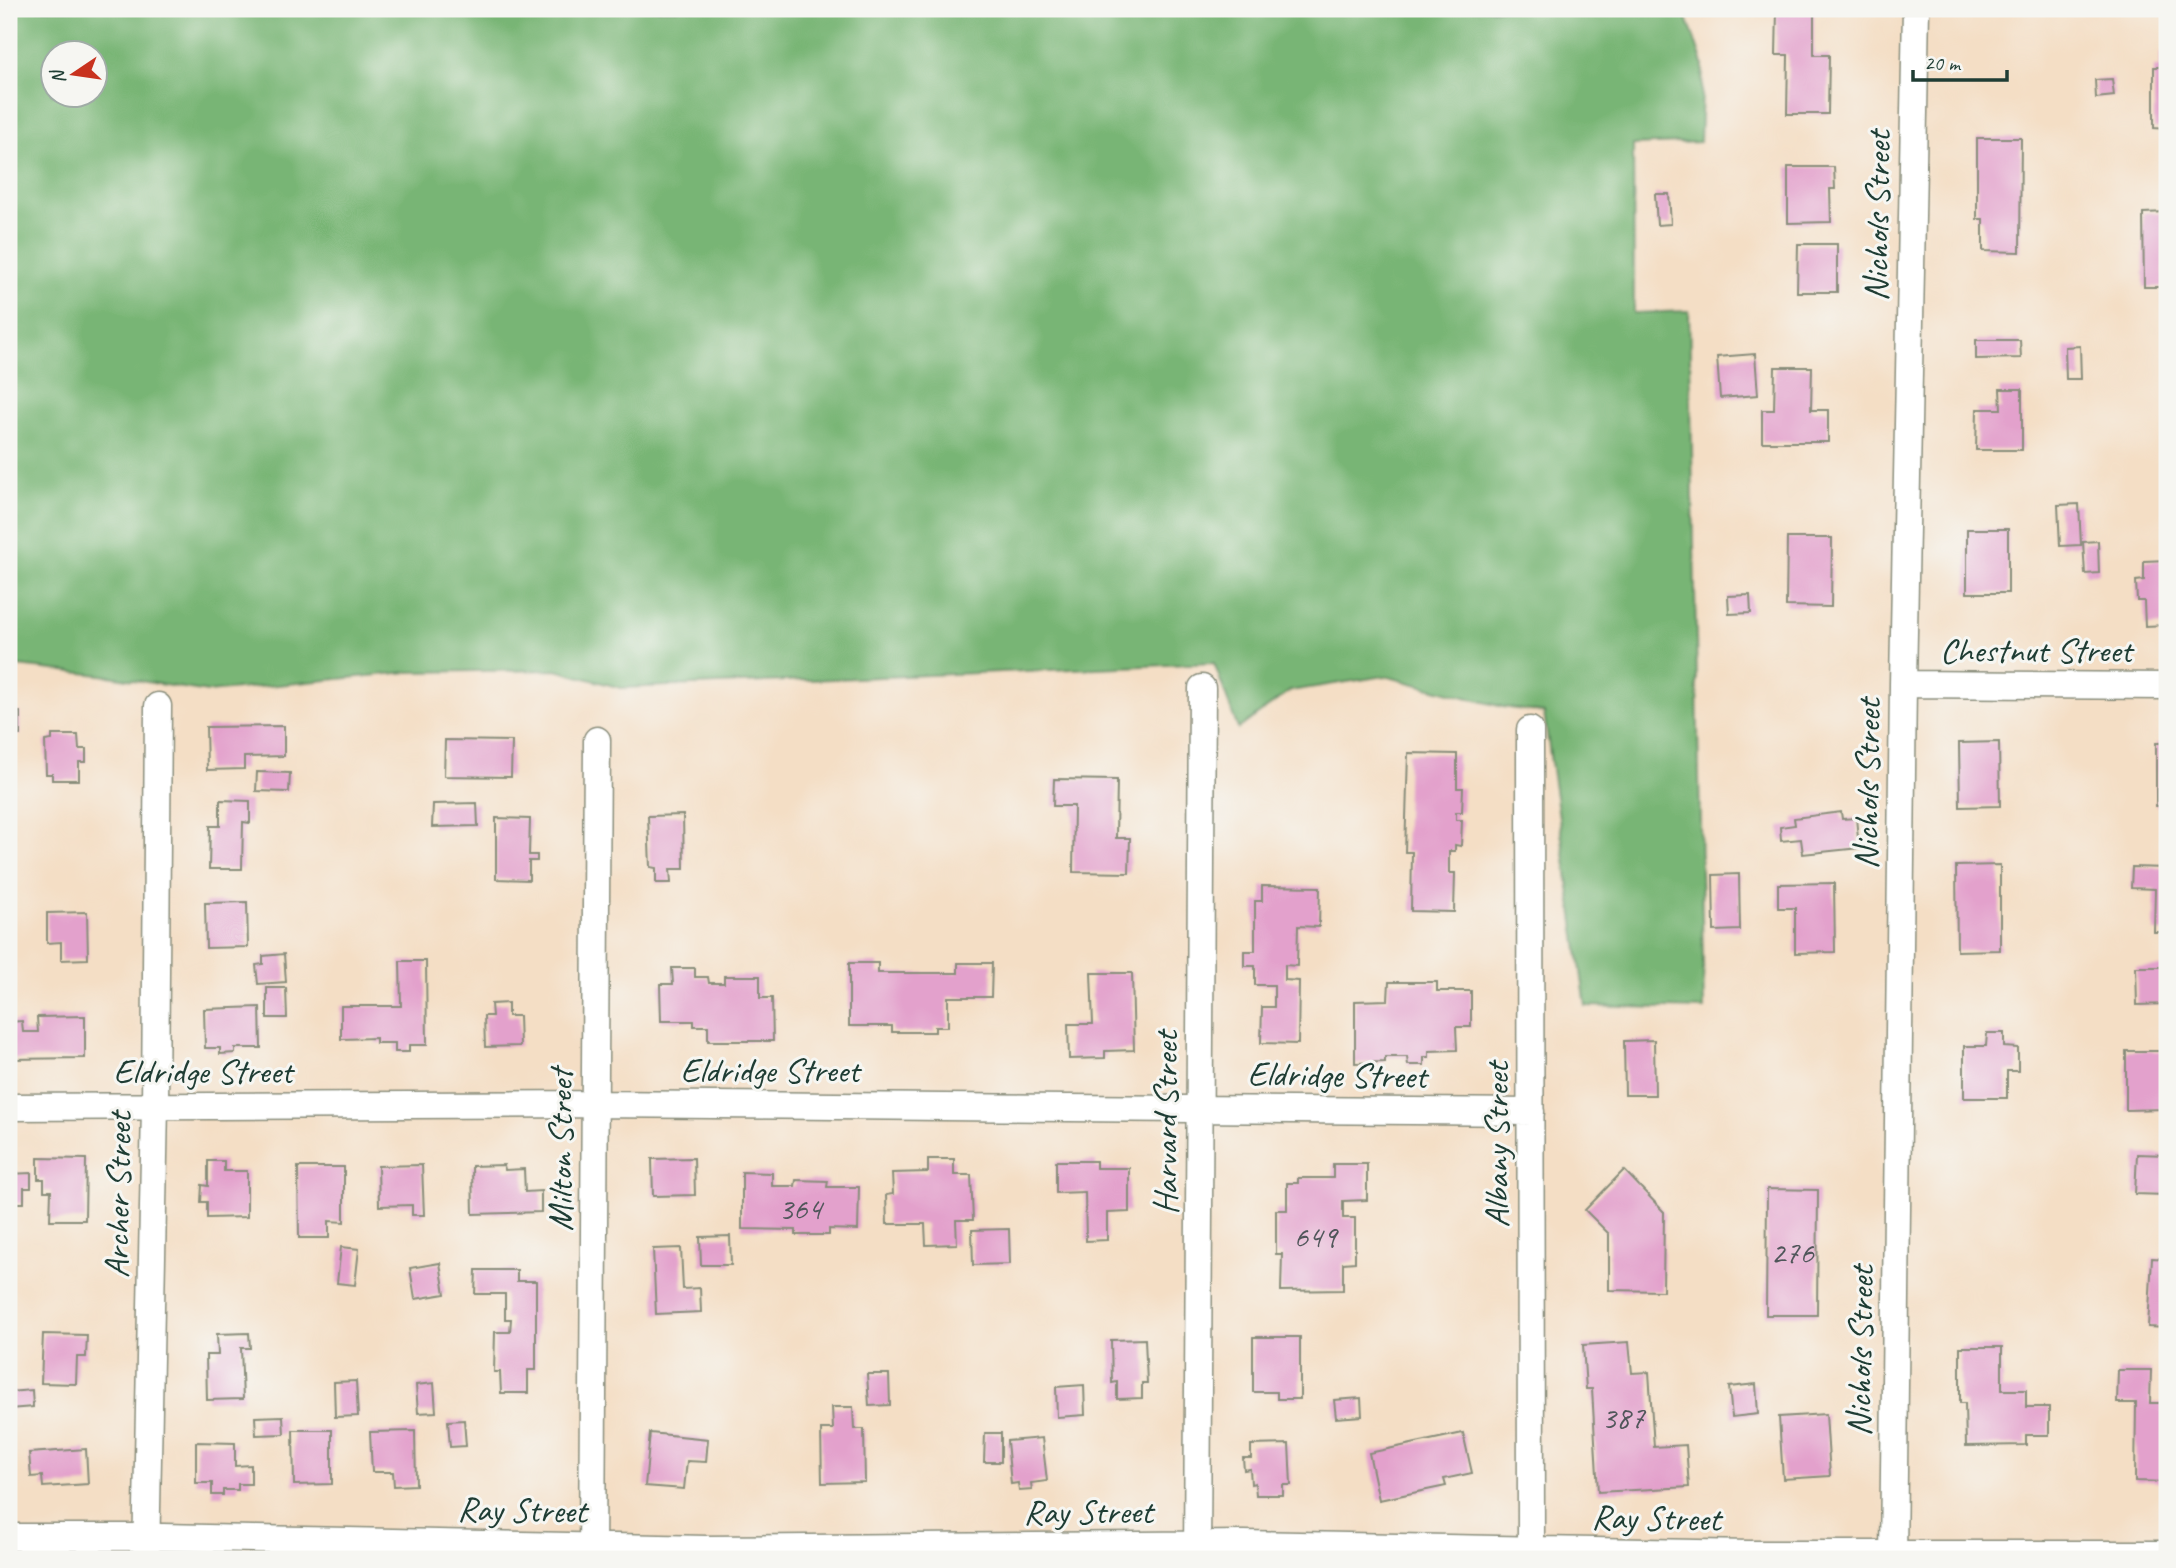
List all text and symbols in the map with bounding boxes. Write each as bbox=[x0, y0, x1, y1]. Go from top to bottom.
north arrow bbox=[38, 38, 108, 108]
scale bar bbox=[1913, 38, 2008, 82]
text: 20 m bbox=[1924, 50, 1962, 76]
text: N bbox=[45, 66, 71, 86]
street label: Nichols Street bbox=[1853, 127, 1901, 302]
street label: Chestnut Street bbox=[1940, 628, 2135, 673]
street label: Nichols Street bbox=[1843, 695, 1891, 870]
street label: Harvard Street bbox=[1143, 1028, 1188, 1215]
street label: Eldridge Street bbox=[681, 1048, 863, 1093]
street label: Eldridge Street bbox=[114, 1049, 296, 1094]
street label: Eldridge Street bbox=[1247, 1051, 1430, 1099]
street label: Albany Street bbox=[1474, 1059, 1519, 1228]
street label: Milton Street bbox=[538, 1064, 583, 1231]
street label: Archer Street bbox=[94, 1108, 142, 1278]
house number: 364 bbox=[778, 1188, 825, 1229]
house number: 649 bbox=[1293, 1216, 1339, 1257]
house number: 276 bbox=[1770, 1232, 1815, 1273]
street label: Nichols Street bbox=[1836, 1262, 1884, 1437]
house number: 387 bbox=[1601, 1397, 1646, 1438]
street label: Ray Street bbox=[457, 1486, 590, 1534]
street label: Ray Street bbox=[1024, 1489, 1156, 1534]
street label: Ray Street bbox=[1591, 1494, 1724, 1542]

